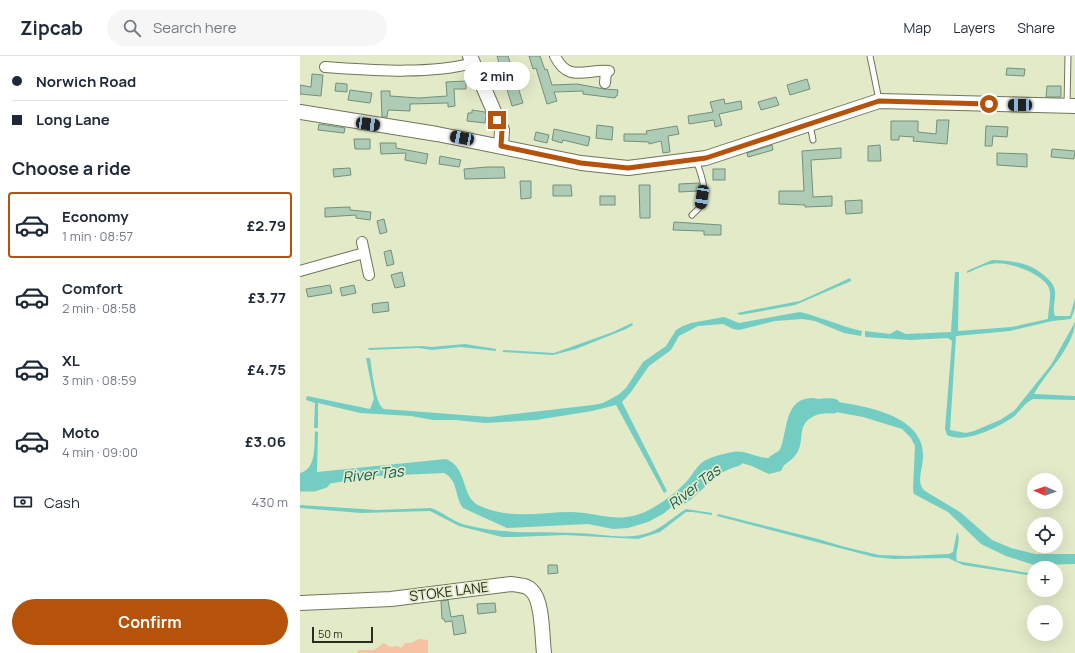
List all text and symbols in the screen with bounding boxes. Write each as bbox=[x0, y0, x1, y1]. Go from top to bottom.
search box bbox=[107, 10, 387, 46]
text: Zipcab bbox=[20, 15, 83, 41]
icon: search bbox=[121, 17, 143, 39]
text: Search here bbox=[153, 17, 236, 38]
text: Map bbox=[903, 18, 931, 37]
text: Layers bbox=[953, 18, 995, 37]
text: Share bbox=[1017, 18, 1055, 37]
callout: 2 min bbox=[464, 62, 530, 90]
text: 2 min bbox=[480, 67, 514, 85]
text: Norwich Road bbox=[36, 71, 136, 92]
route start bbox=[980, 95, 998, 113]
car bbox=[1008, 99, 1032, 111]
text: Long Lane bbox=[36, 109, 110, 130]
route end bbox=[488, 111, 506, 129]
car bbox=[355, 116, 381, 132]
car bbox=[449, 130, 475, 146]
text: Choose a ride bbox=[12, 156, 131, 180]
car bbox=[694, 184, 710, 210]
text: Economy bbox=[62, 206, 129, 227]
icon: car bbox=[14, 207, 50, 243]
text: £2.79 bbox=[247, 215, 286, 236]
text: 1 min · 08:57 bbox=[62, 227, 133, 245]
text: Comfort bbox=[62, 278, 123, 299]
icon: car bbox=[14, 279, 50, 315]
text: £3.77 bbox=[248, 287, 286, 308]
text: 2 min · 08:58 bbox=[62, 299, 136, 317]
text: XL bbox=[62, 350, 80, 371]
icon: car bbox=[14, 351, 50, 387]
text: £4.75 bbox=[247, 359, 286, 380]
text: 3 min · 08:59 bbox=[62, 371, 137, 389]
text: Moto bbox=[62, 422, 99, 443]
icon: car bbox=[14, 423, 50, 459]
text: £3.06 bbox=[245, 431, 286, 452]
text: 4 min · 09:00 bbox=[62, 443, 138, 461]
water label: River Tas bbox=[663, 459, 726, 514]
water label: River Tas bbox=[341, 460, 406, 488]
north arrow bbox=[1027, 473, 1063, 509]
map controls bbox=[1027, 473, 1063, 641]
icon: cash bbox=[12, 491, 34, 513]
text: Cash bbox=[44, 492, 80, 513]
text: 430 m bbox=[252, 493, 288, 511]
button: locate bbox=[1027, 517, 1063, 553]
button: + bbox=[1027, 561, 1063, 597]
street label: STOKE LANE bbox=[408, 577, 490, 605]
button: Confirm bbox=[12, 599, 288, 645]
button: − bbox=[1027, 605, 1063, 641]
scale bar bbox=[312, 625, 373, 644]
text: 50 m bbox=[318, 626, 343, 641]

